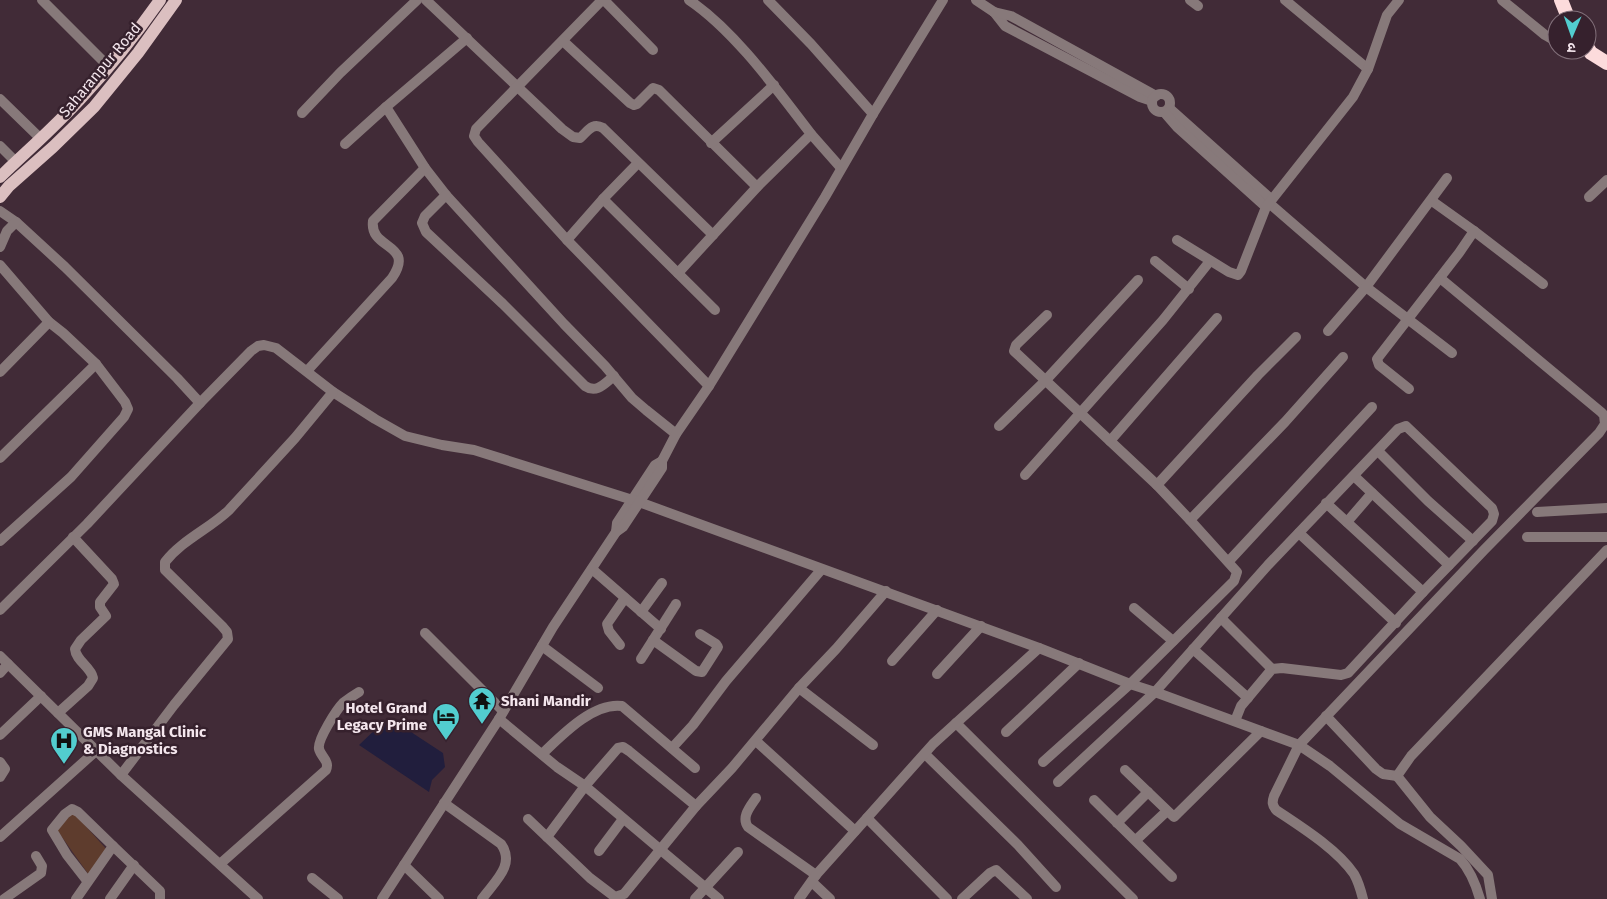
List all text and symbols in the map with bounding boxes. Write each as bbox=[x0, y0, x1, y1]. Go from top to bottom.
north arrow bbox=[1547, 10, 1597, 60]
street label: Saharanpur Road bbox=[55, 19, 145, 121]
text: उ bbox=[1566, 39, 1576, 56]
temple icon: Shani Mandir bbox=[467, 686, 497, 725]
place label: Shani Mandir bbox=[501, 692, 592, 710]
place label: Hotel Grand Legacy Prime bbox=[337, 699, 427, 734]
hotel icon: Hotel Grand Legacy Prime bbox=[431, 702, 461, 741]
place label: GMS Mangal Clinic & Diagnostics bbox=[83, 723, 207, 758]
hospital icon: GMS Mangal Clinic & Diagnostics bbox=[49, 726, 79, 765]

